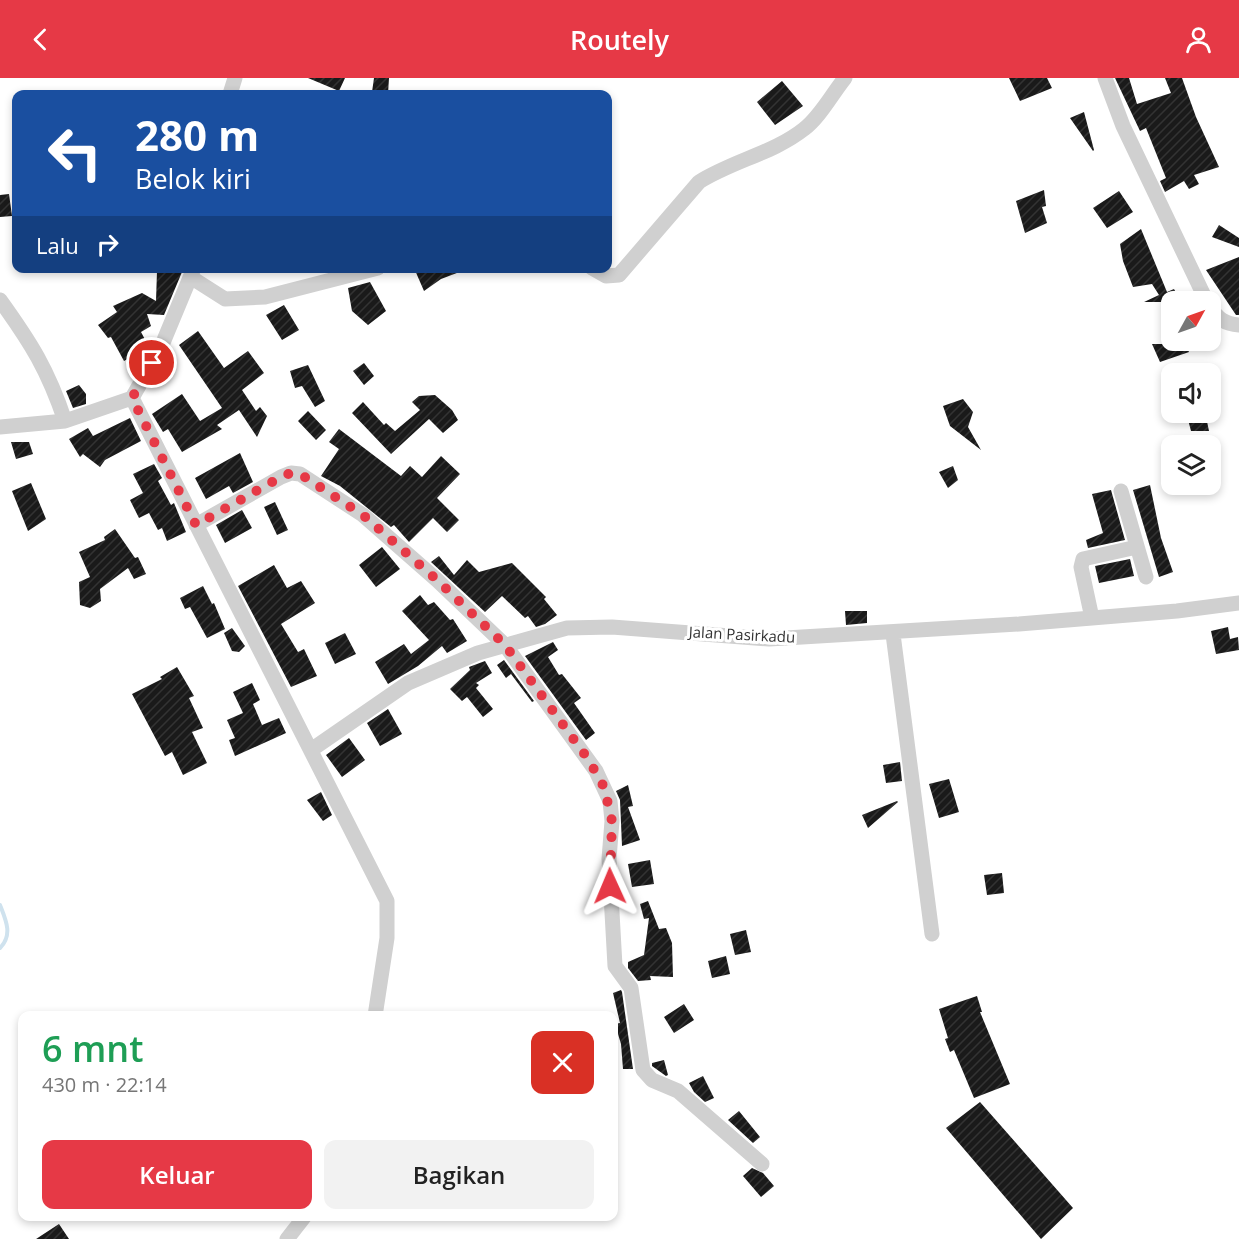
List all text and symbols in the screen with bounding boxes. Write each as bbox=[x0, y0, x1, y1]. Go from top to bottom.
text: Routely bbox=[570, 21, 669, 58]
icon: back bbox=[24, 23, 57, 56]
icon: person bbox=[1182, 23, 1215, 56]
text: 280 m bbox=[135, 106, 259, 163]
icon: left bbox=[36, 114, 114, 192]
text: Belok kiri bbox=[135, 160, 251, 197]
icon: right bbox=[91, 228, 124, 261]
text: Lalu bbox=[36, 230, 79, 260]
north arrow bbox=[1161, 291, 1221, 351]
map controls bbox=[1161, 291, 1221, 495]
pin bbox=[126, 337, 177, 388]
icon: arrive bbox=[135, 346, 168, 379]
button: sound bbox=[1161, 363, 1221, 423]
button: layers bbox=[1161, 435, 1221, 495]
street label: Jalan Pasirkadu bbox=[686, 621, 796, 647]
position arrow bbox=[578, 854, 642, 918]
text: 6 mnt bbox=[42, 1024, 143, 1073]
button: close bbox=[531, 1031, 594, 1094]
text: 430 m · 22:14 bbox=[42, 1071, 167, 1098]
button: Keluar bbox=[42, 1140, 312, 1209]
button: Bagikan bbox=[324, 1140, 594, 1209]

